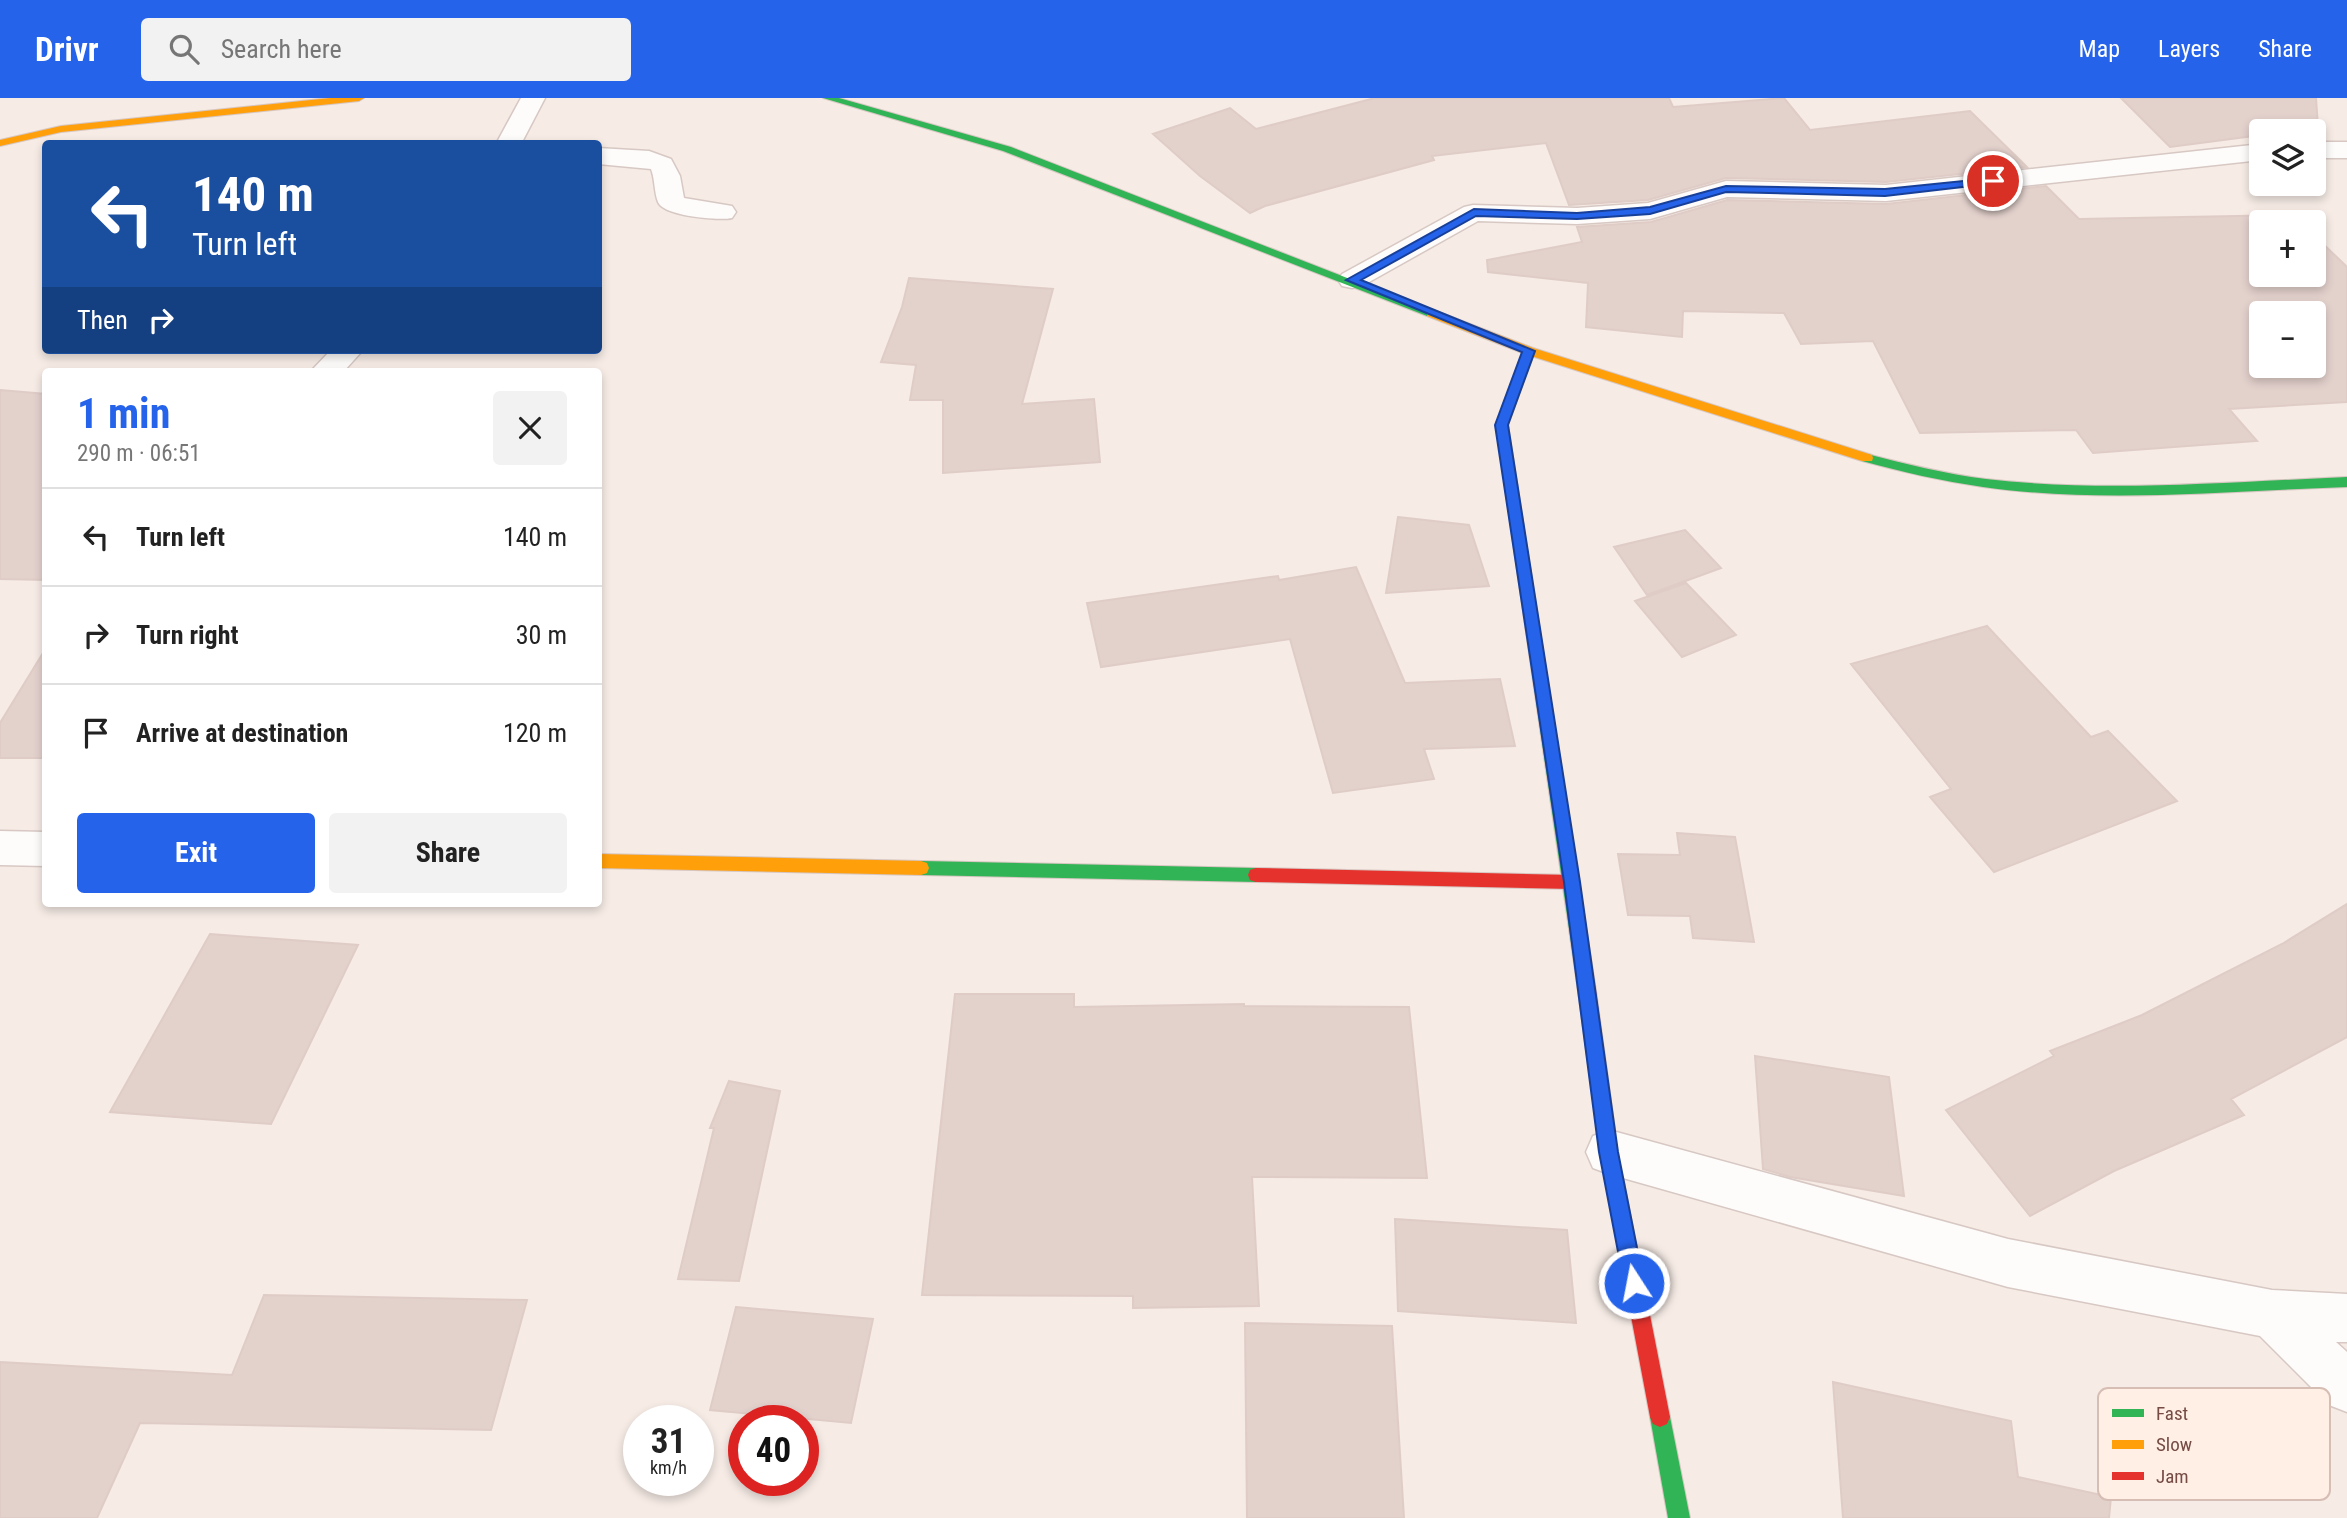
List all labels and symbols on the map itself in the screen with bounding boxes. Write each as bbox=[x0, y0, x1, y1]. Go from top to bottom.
pin bbox=[1963, 151, 2023, 211]
position arrow bbox=[1597, 1246, 1671, 1320]
legend bbox=[2098, 1388, 2330, 1500]
text: Fast bbox=[2156, 1402, 2188, 1425]
speed limit sign: 40 bbox=[728, 1405, 819, 1496]
text: Slow bbox=[2156, 1433, 2192, 1456]
text: Jam bbox=[2156, 1465, 2189, 1488]

